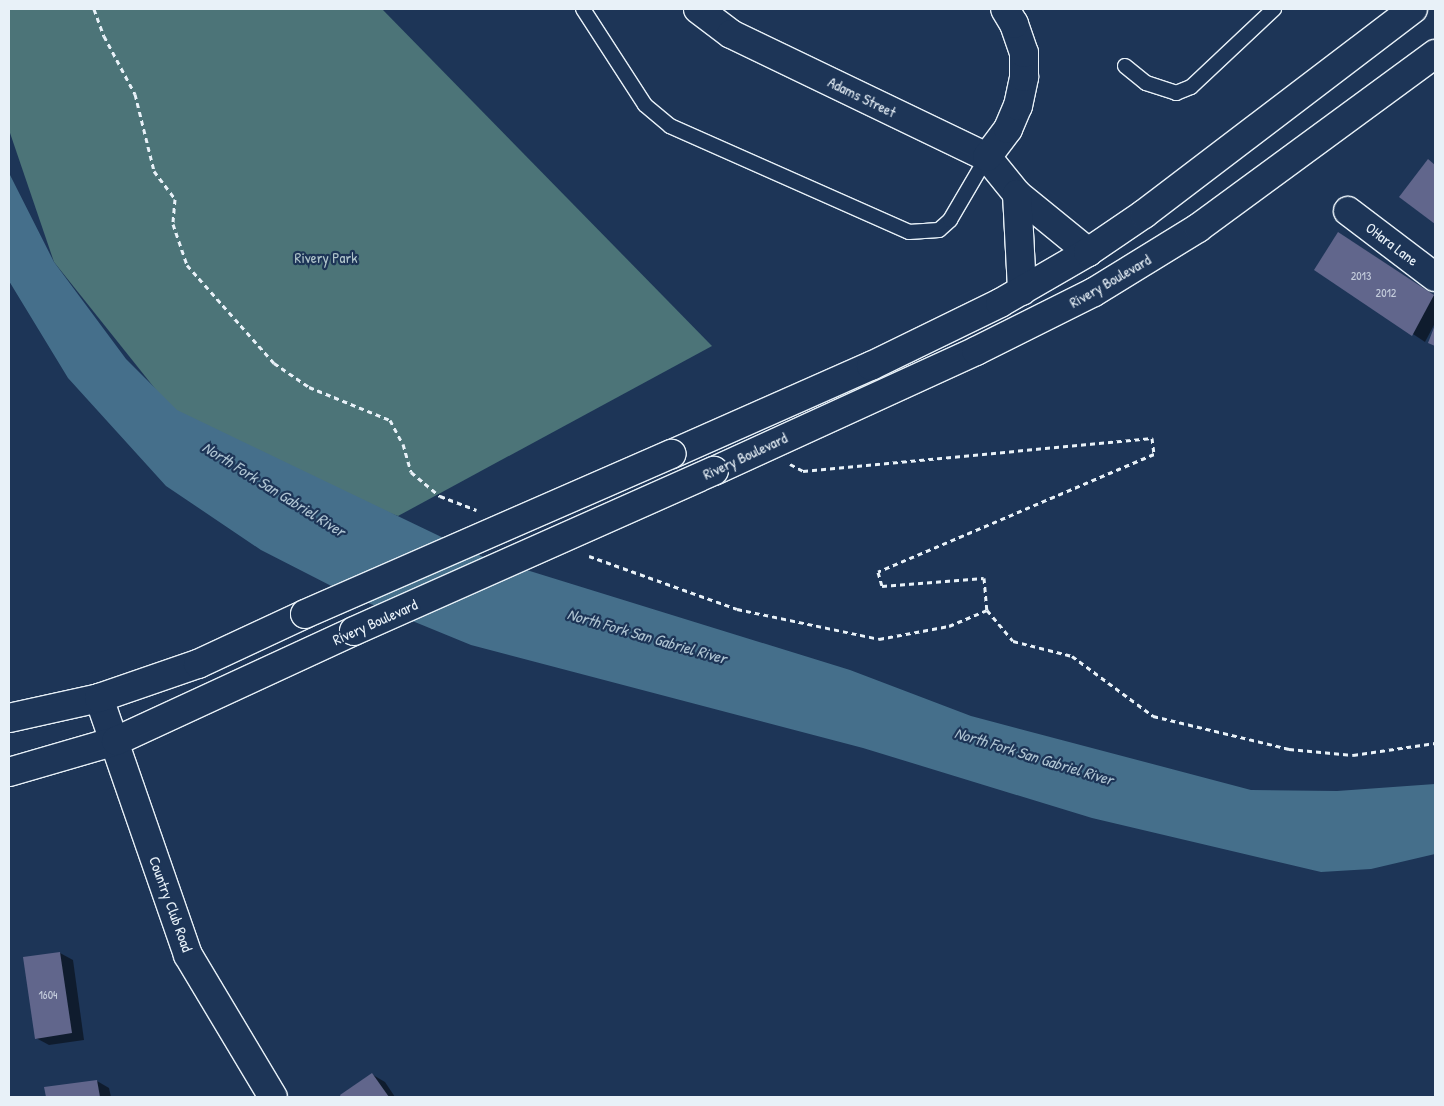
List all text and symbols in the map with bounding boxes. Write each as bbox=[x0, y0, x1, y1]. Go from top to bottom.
street label: Adams Street bbox=[825, 73, 899, 121]
street label: OHara Lane bbox=[1362, 219, 1422, 269]
park label: Rivery Park bbox=[295, 249, 357, 267]
street label: Rivery Boulevard bbox=[1066, 250, 1154, 312]
house number: 2013 bbox=[1351, 269, 1371, 283]
house number: 2012 bbox=[1376, 286, 1396, 300]
street label: Rivery Boulevard bbox=[700, 429, 790, 483]
water label: North Fork San Gabriel River bbox=[199, 437, 349, 541]
street label: Rivery Boulevard bbox=[330, 595, 420, 649]
water label: North Fork San Gabriel River bbox=[565, 604, 729, 668]
water label: North Fork San Gabriel River bbox=[952, 723, 1116, 789]
street label: Country Club Road bbox=[145, 854, 197, 954]
house number: 1604 bbox=[38, 988, 58, 1002]

